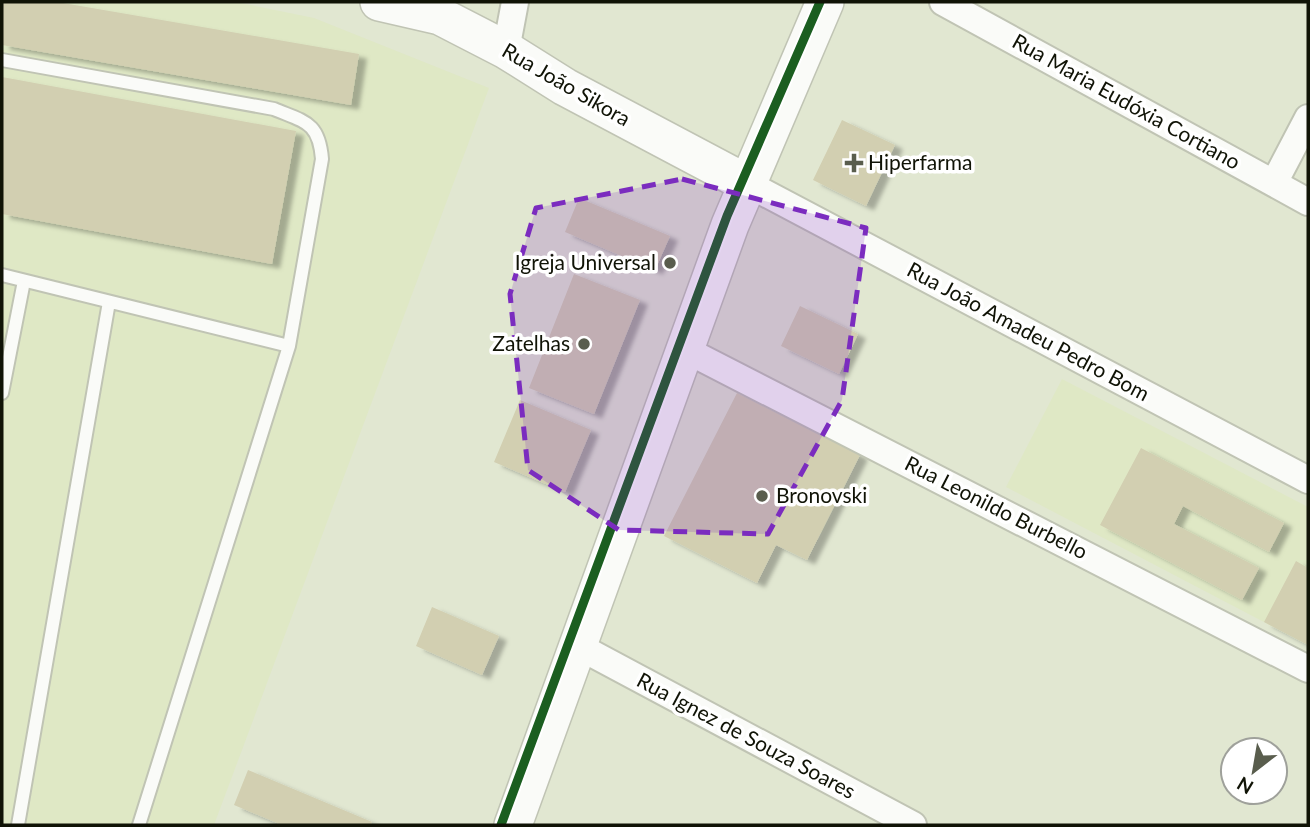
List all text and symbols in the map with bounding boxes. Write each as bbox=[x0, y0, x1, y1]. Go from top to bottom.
street label: Rua Maria Eudóxia Cortiano bbox=[1008, 28, 1245, 174]
street label: Rua João Sikora bbox=[498, 37, 635, 131]
place label: Hiperfarma bbox=[868, 149, 973, 174]
marker: Hiperfarma bbox=[846, 155, 862, 171]
place label: Igreja Universal bbox=[515, 249, 656, 274]
marker: Igreja Universal bbox=[662, 255, 678, 271]
street label: Rua João Amadeu Pedro Bom bbox=[903, 256, 1154, 405]
place label: Zatelhas bbox=[492, 330, 570, 355]
marker: Zatelhas bbox=[576, 336, 592, 352]
street label: Rua Leonildo Burbello bbox=[901, 450, 1092, 564]
place label: Bronovski bbox=[776, 482, 867, 507]
marker: Bronovski bbox=[754, 488, 770, 504]
street label: Rua Ignez de Souza Soares bbox=[633, 666, 860, 803]
north arrow bbox=[1219, 736, 1289, 806]
text: N bbox=[1233, 772, 1257, 800]

